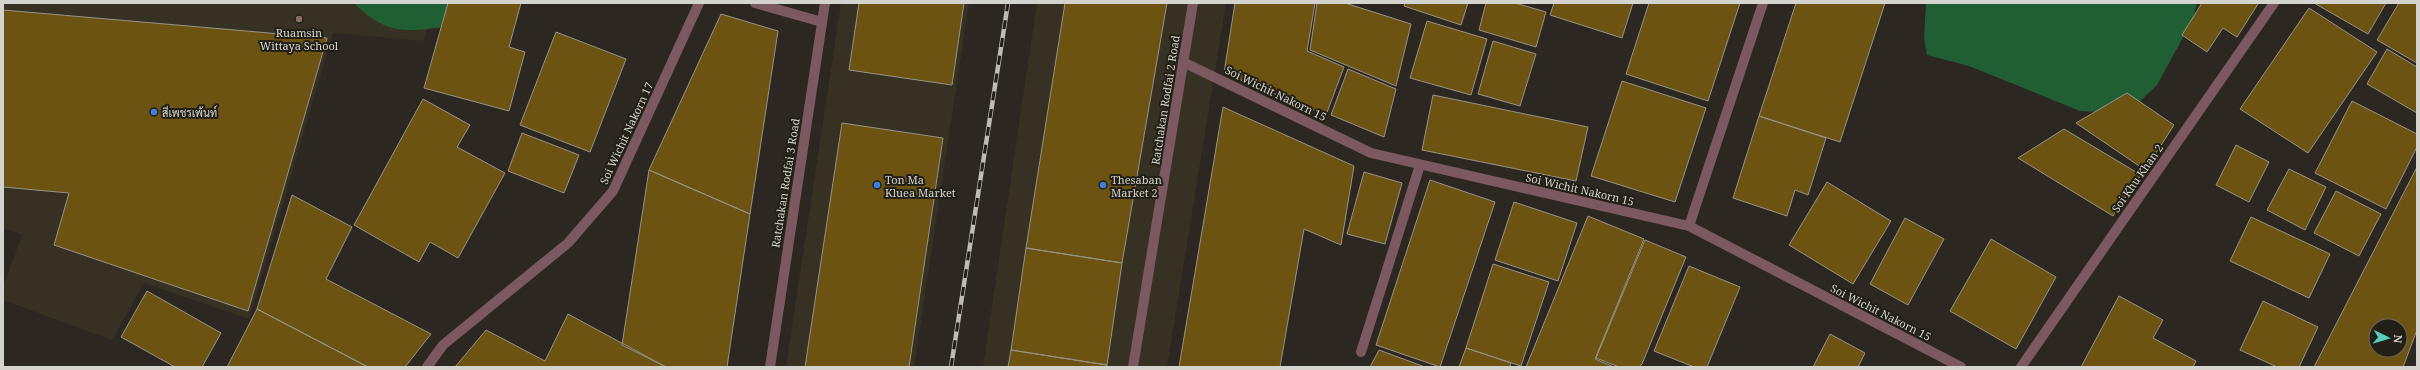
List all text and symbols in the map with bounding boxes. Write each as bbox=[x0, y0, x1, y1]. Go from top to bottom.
marker: Ruamsin Wittaya School bbox=[294, 14, 304, 24]
place label: Ruamsin Wittaya School bbox=[260, 25, 339, 53]
street label: Ratchakan Rodfai 2 Road bbox=[1147, 34, 1183, 166]
street label: Soi Wichit Nakorn 15 bbox=[1223, 62, 1329, 124]
street label: Soi Wichit Nakorn 17 bbox=[596, 80, 656, 186]
place label: สีเพชรเพ้นท์ bbox=[162, 105, 217, 120]
marker: สีเพชรเพ้นท์ bbox=[149, 107, 159, 117]
street label: Ratchakan Rodfai 3 Road bbox=[767, 117, 803, 249]
street label: Soi Khu Khan 2 bbox=[2108, 141, 2166, 215]
street label: Soi Wichit Nakorn 15 bbox=[1524, 169, 1636, 209]
place label: Ton Ma Kluea Market bbox=[885, 172, 956, 200]
place label: Thesaban Market 2 bbox=[1111, 172, 1162, 200]
marker: Ton Ma Kluea Market bbox=[872, 180, 882, 190]
marker: Thesaban Market 2 bbox=[1098, 180, 1108, 190]
street label: Soi Wichit Nakorn 15 bbox=[1828, 280, 1934, 344]
north arrow bbox=[2368, 318, 2408, 358]
text: N bbox=[2391, 334, 2406, 344]

